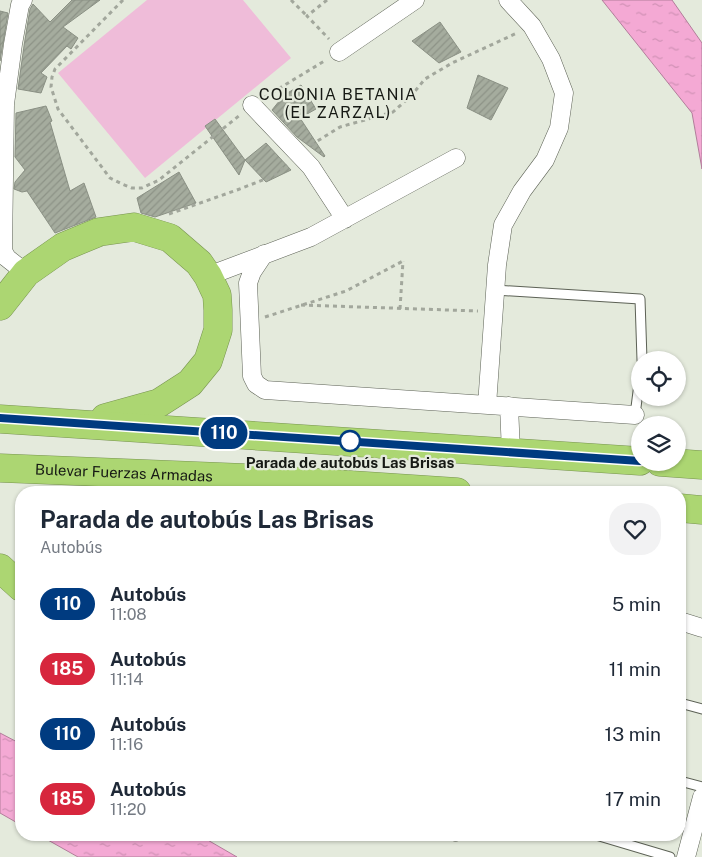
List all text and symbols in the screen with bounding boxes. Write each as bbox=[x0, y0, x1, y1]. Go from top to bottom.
district label: COLONIA BETANIA (EL ZARZAL) bbox=[259, 85, 417, 122]
map controls bbox=[631, 351, 686, 471]
button: locate bbox=[631, 351, 686, 406]
button: layers bbox=[631, 416, 686, 471]
line badge: 110 bbox=[195, 417, 253, 449]
text: 110 bbox=[210, 422, 238, 443]
marker: Parada de autobús Las Brisas bbox=[339, 430, 361, 452]
place label: Parada de autobús Las Brisas bbox=[246, 454, 454, 471]
street label: Bulevar Fuerzas Armadas bbox=[35, 460, 213, 485]
button: heart bbox=[609, 503, 661, 555]
text: Parada de autobús Las Brisas bbox=[40, 505, 374, 533]
text: Autobús bbox=[40, 538, 102, 557]
text: Autobús bbox=[110, 583, 186, 605]
text: 110 bbox=[54, 593, 81, 614]
text: 5 min bbox=[612, 593, 661, 615]
text: 11:08 bbox=[110, 605, 147, 624]
text: Autobús bbox=[110, 648, 186, 670]
text: 185 bbox=[52, 658, 83, 679]
text: 11 min bbox=[609, 658, 661, 680]
text: 11:14 bbox=[110, 670, 143, 689]
text: Autobús bbox=[110, 713, 186, 735]
text: 110 bbox=[54, 723, 81, 744]
text: 13 min bbox=[604, 723, 661, 745]
text: 11:16 bbox=[110, 735, 143, 754]
text: Autobús bbox=[110, 778, 186, 800]
text: 185 bbox=[52, 788, 83, 809]
text: 17 min bbox=[605, 788, 661, 810]
text: 11:20 bbox=[110, 800, 146, 819]

